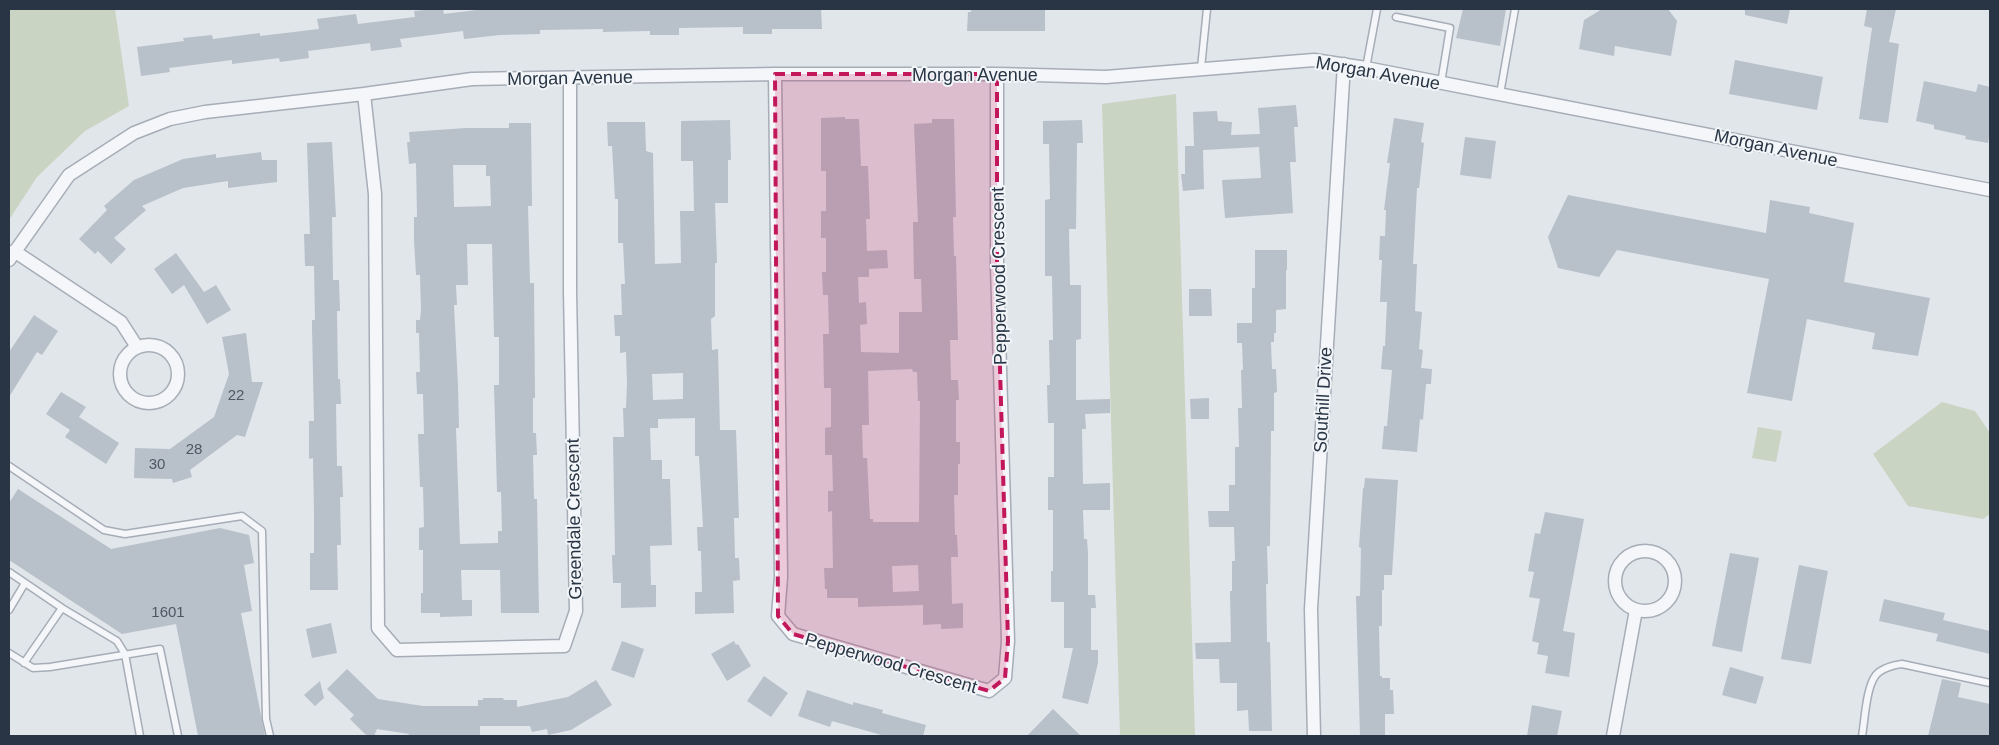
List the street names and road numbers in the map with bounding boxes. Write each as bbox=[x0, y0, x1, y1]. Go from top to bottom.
street label: Morgan Avenue bbox=[1314, 52, 1442, 94]
street label: Morgan Avenue bbox=[912, 65, 1038, 85]
street label: Morgan Avenue bbox=[507, 67, 633, 89]
street label: Morgan Avenue bbox=[1712, 125, 1840, 171]
street label: Pepperwood Crescent bbox=[987, 187, 1011, 365]
street label: Southill Drive bbox=[1310, 347, 1336, 453]
street label: Greendale Crescent bbox=[563, 438, 585, 600]
street label: Pepperwood Crescent bbox=[803, 629, 979, 697]

